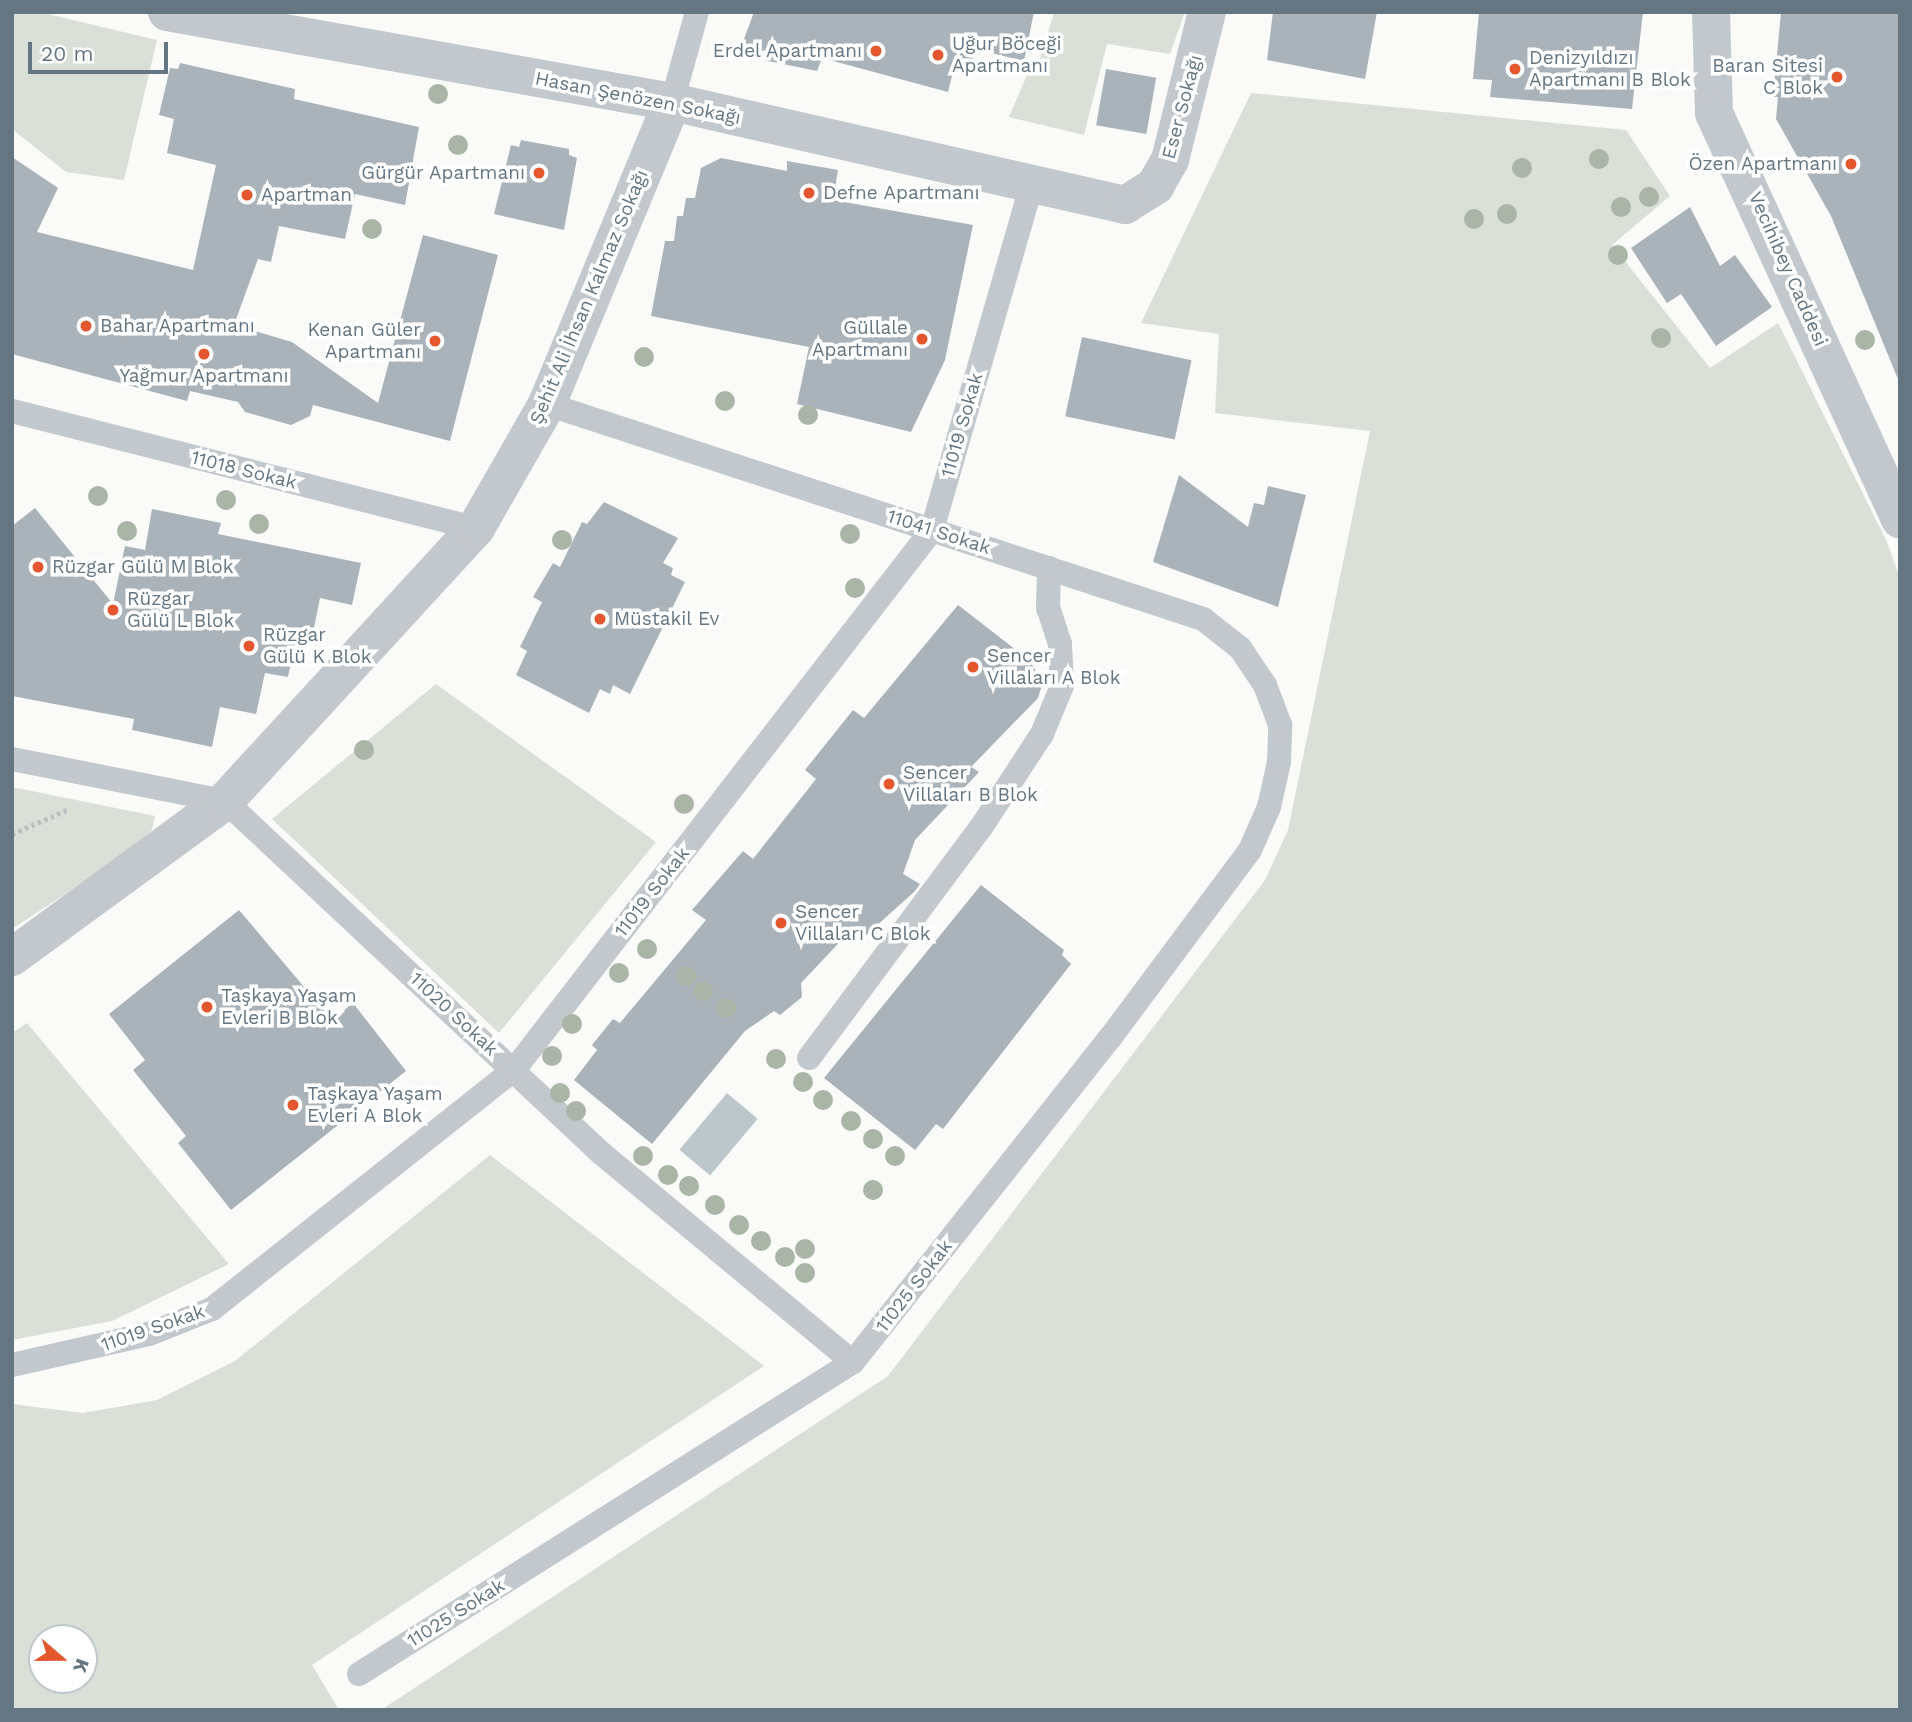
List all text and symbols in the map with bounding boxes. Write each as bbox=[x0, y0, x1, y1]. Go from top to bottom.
scale bar bbox=[32, 28, 172, 72]
place label: Uğur Böceği Apartmanı bbox=[952, 33, 1062, 77]
place label: Erdel Apartmanı bbox=[711, 40, 862, 62]
text: 20 m bbox=[41, 41, 93, 66]
marker: Erdel Apartmanı bbox=[868, 43, 884, 59]
marker: Uğur Böceği Apartmanı bbox=[930, 47, 946, 63]
place label: Denizyıldızı Apartmanı B Blok bbox=[1529, 47, 1691, 91]
street label: Eser Sokağı bbox=[1157, 52, 1207, 162]
place label: Baran Sitesi C Blok bbox=[1712, 55, 1823, 99]
marker: Denizyıldızı Apartmanı B Blok bbox=[1507, 61, 1523, 77]
street label: Hasan Şenözen Sokağı bbox=[533, 67, 743, 129]
marker: Baran Sitesi C Blok bbox=[1829, 69, 1845, 85]
place label: Özen Apartmanı bbox=[1688, 153, 1837, 175]
marker: Özen Apartmanı bbox=[1843, 156, 1859, 172]
place label: Gürgür Apartmanı bbox=[360, 162, 525, 184]
marker: Gürgür Apartmanı bbox=[531, 165, 547, 181]
street label: Şehit Ali İhsan Kalmaz Sokağı bbox=[525, 166, 653, 428]
place label: Defne Apartmanı bbox=[823, 182, 980, 204]
place label: Apartman bbox=[261, 184, 352, 206]
marker: Defne Apartmanı bbox=[801, 185, 817, 201]
marker: Apartman bbox=[239, 187, 255, 203]
street label: Vecihibey Caddesi bbox=[1744, 188, 1832, 350]
place label: Bahar Apartmanı bbox=[100, 315, 256, 337]
place label: Güllale Apartmanı bbox=[812, 317, 908, 361]
marker: Bahar Apartmanı bbox=[78, 318, 94, 334]
place label: Kenan Güler Apartmanı bbox=[308, 319, 421, 363]
marker: Güllale Apartmanı bbox=[914, 331, 930, 347]
marker: Kenan Güler Apartmanı bbox=[427, 333, 443, 349]
marker: Yağmur Apartmanı bbox=[196, 346, 212, 362]
place label: Yağmur Apartmanı bbox=[119, 365, 289, 387]
street label: 11019 Sokak bbox=[936, 370, 988, 480]
street label: 11018 Sokak bbox=[189, 446, 299, 494]
street label: 11041 Sokak bbox=[884, 505, 994, 559]
place label: Rüzgar Gülü M Blok bbox=[52, 556, 234, 578]
marker: Rüzgar Gülü M Blok bbox=[30, 559, 46, 575]
place label: Rüzgar Gülü L Blok bbox=[127, 588, 235, 632]
marker: Rüzgar Gülü L Blok bbox=[105, 602, 121, 618]
place label: Müstakil Ev bbox=[614, 608, 720, 630]
marker: Müstakil Ev bbox=[592, 611, 608, 627]
place label: Rüzgar Gülü K Blok bbox=[263, 624, 372, 668]
marker: Rüzgar Gülü K Blok bbox=[241, 638, 257, 654]
place label: Sencer Villaları A Blok bbox=[987, 645, 1122, 689]
marker: Sencer Villaları A Blok bbox=[965, 659, 981, 675]
place label: Sencer Villaları B Blok bbox=[903, 762, 1038, 806]
marker: Sencer Villaları B Blok bbox=[881, 776, 897, 792]
street label: 11019 Sokak bbox=[610, 842, 694, 942]
place label: Sencer Villaları C Blok bbox=[795, 901, 931, 945]
marker: Sencer Villaları C Blok bbox=[773, 915, 789, 931]
street label: 11020 Sokak bbox=[405, 968, 503, 1060]
place label: Taşkaya Yaşam Evleri B Blok bbox=[221, 985, 358, 1029]
marker: Taşkaya Yaşam Evleri B Blok bbox=[199, 999, 215, 1015]
place label: Taşkaya Yaşam Evleri A Blok bbox=[307, 1083, 444, 1127]
marker: Taşkaya Yaşam Evleri A Blok bbox=[285, 1097, 301, 1113]
street label: 11025 Sokak bbox=[871, 1235, 957, 1337]
street label: 11019 Sokak bbox=[98, 1300, 208, 1356]
street label: 11025 Sokak bbox=[403, 1574, 509, 1652]
north arrow bbox=[28, 1624, 98, 1694]
text: K bbox=[68, 1656, 94, 1676]

